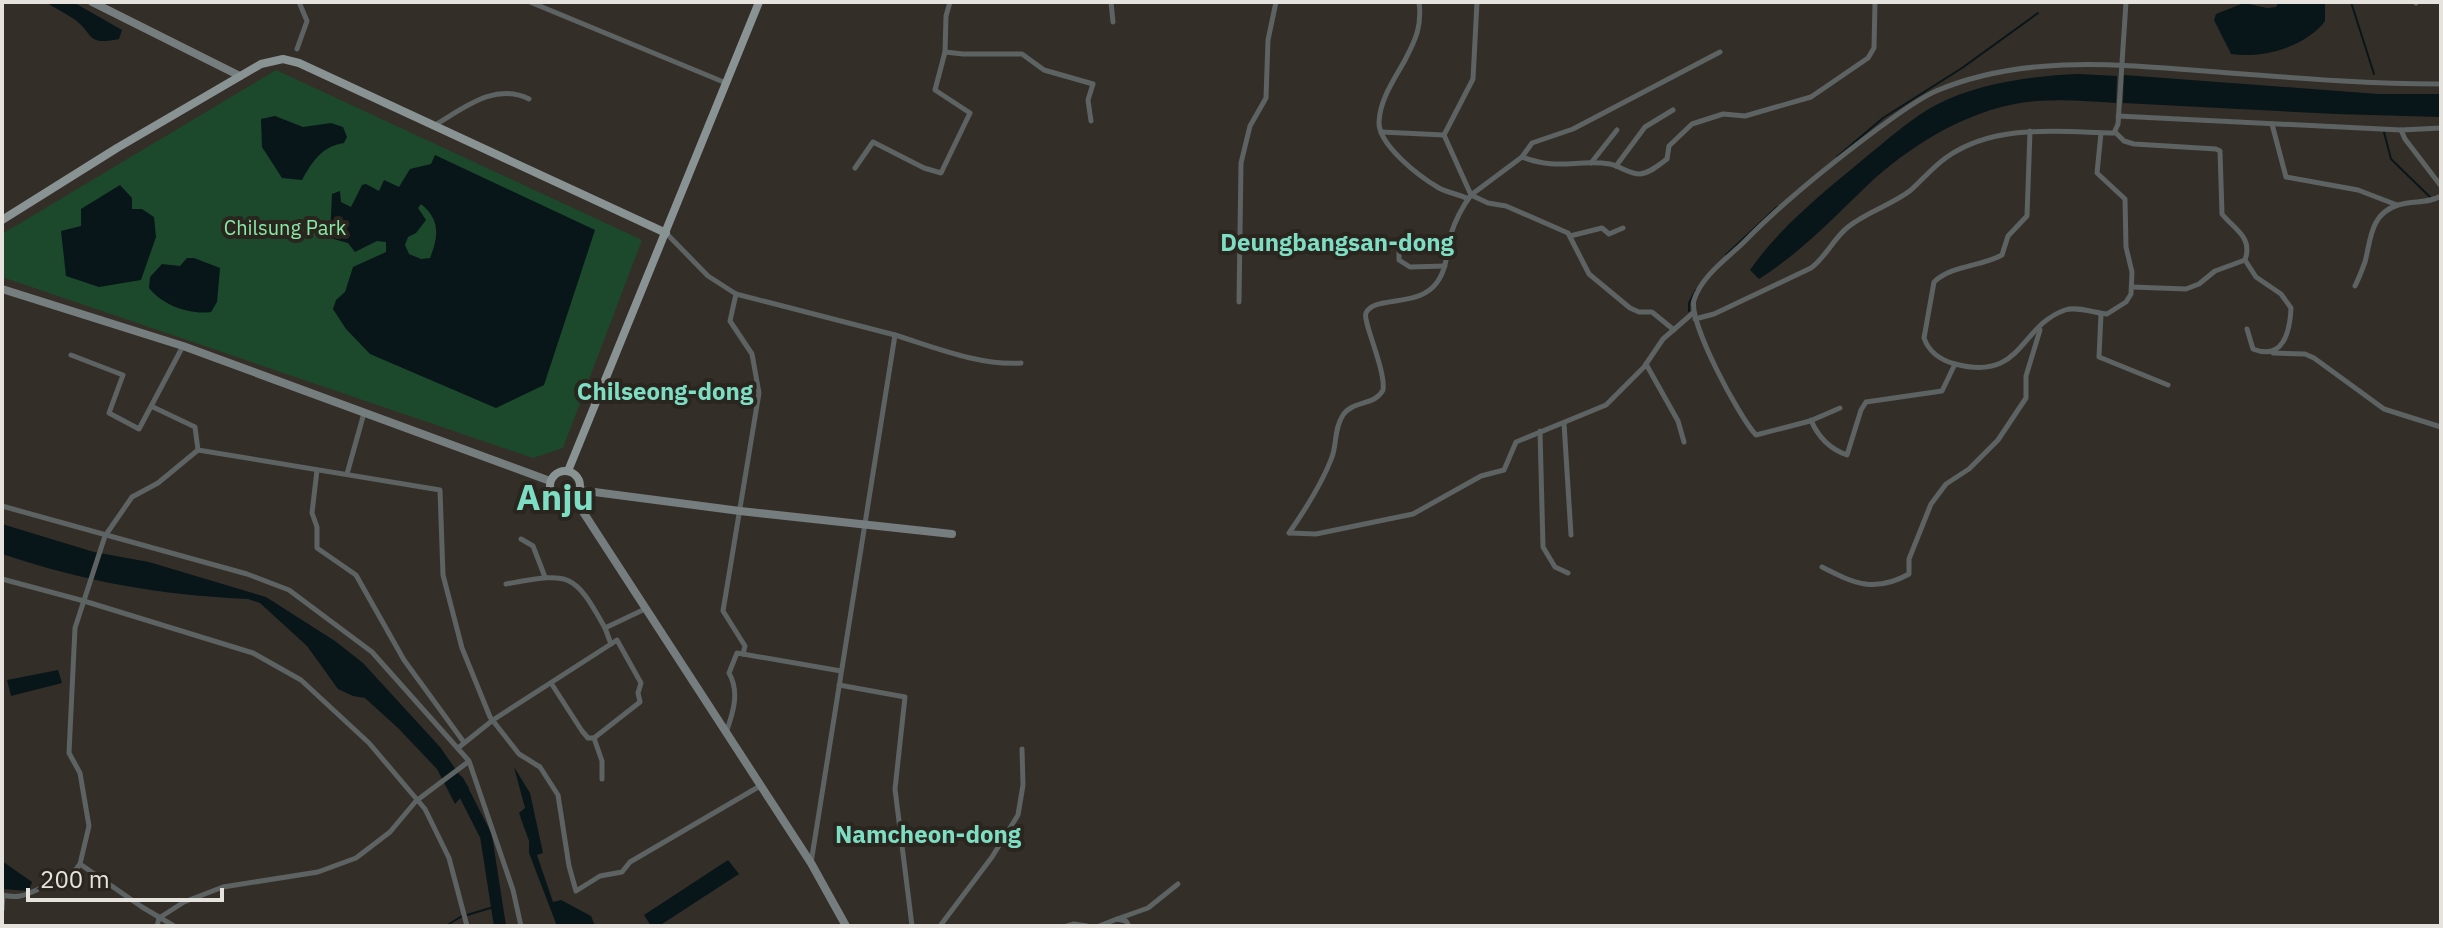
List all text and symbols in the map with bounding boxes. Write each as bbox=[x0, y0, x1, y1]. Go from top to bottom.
park label: Chilsung Park bbox=[224, 214, 347, 241]
district label: Deungbangsan-dong bbox=[1220, 226, 1455, 258]
district label: Chilseong-dong bbox=[577, 375, 754, 407]
district label: Anju bbox=[516, 473, 594, 520]
district label: Namcheon-dong bbox=[835, 818, 1022, 850]
scale bar bbox=[28, 852, 222, 902]
text: 200 m bbox=[40, 863, 110, 895]

